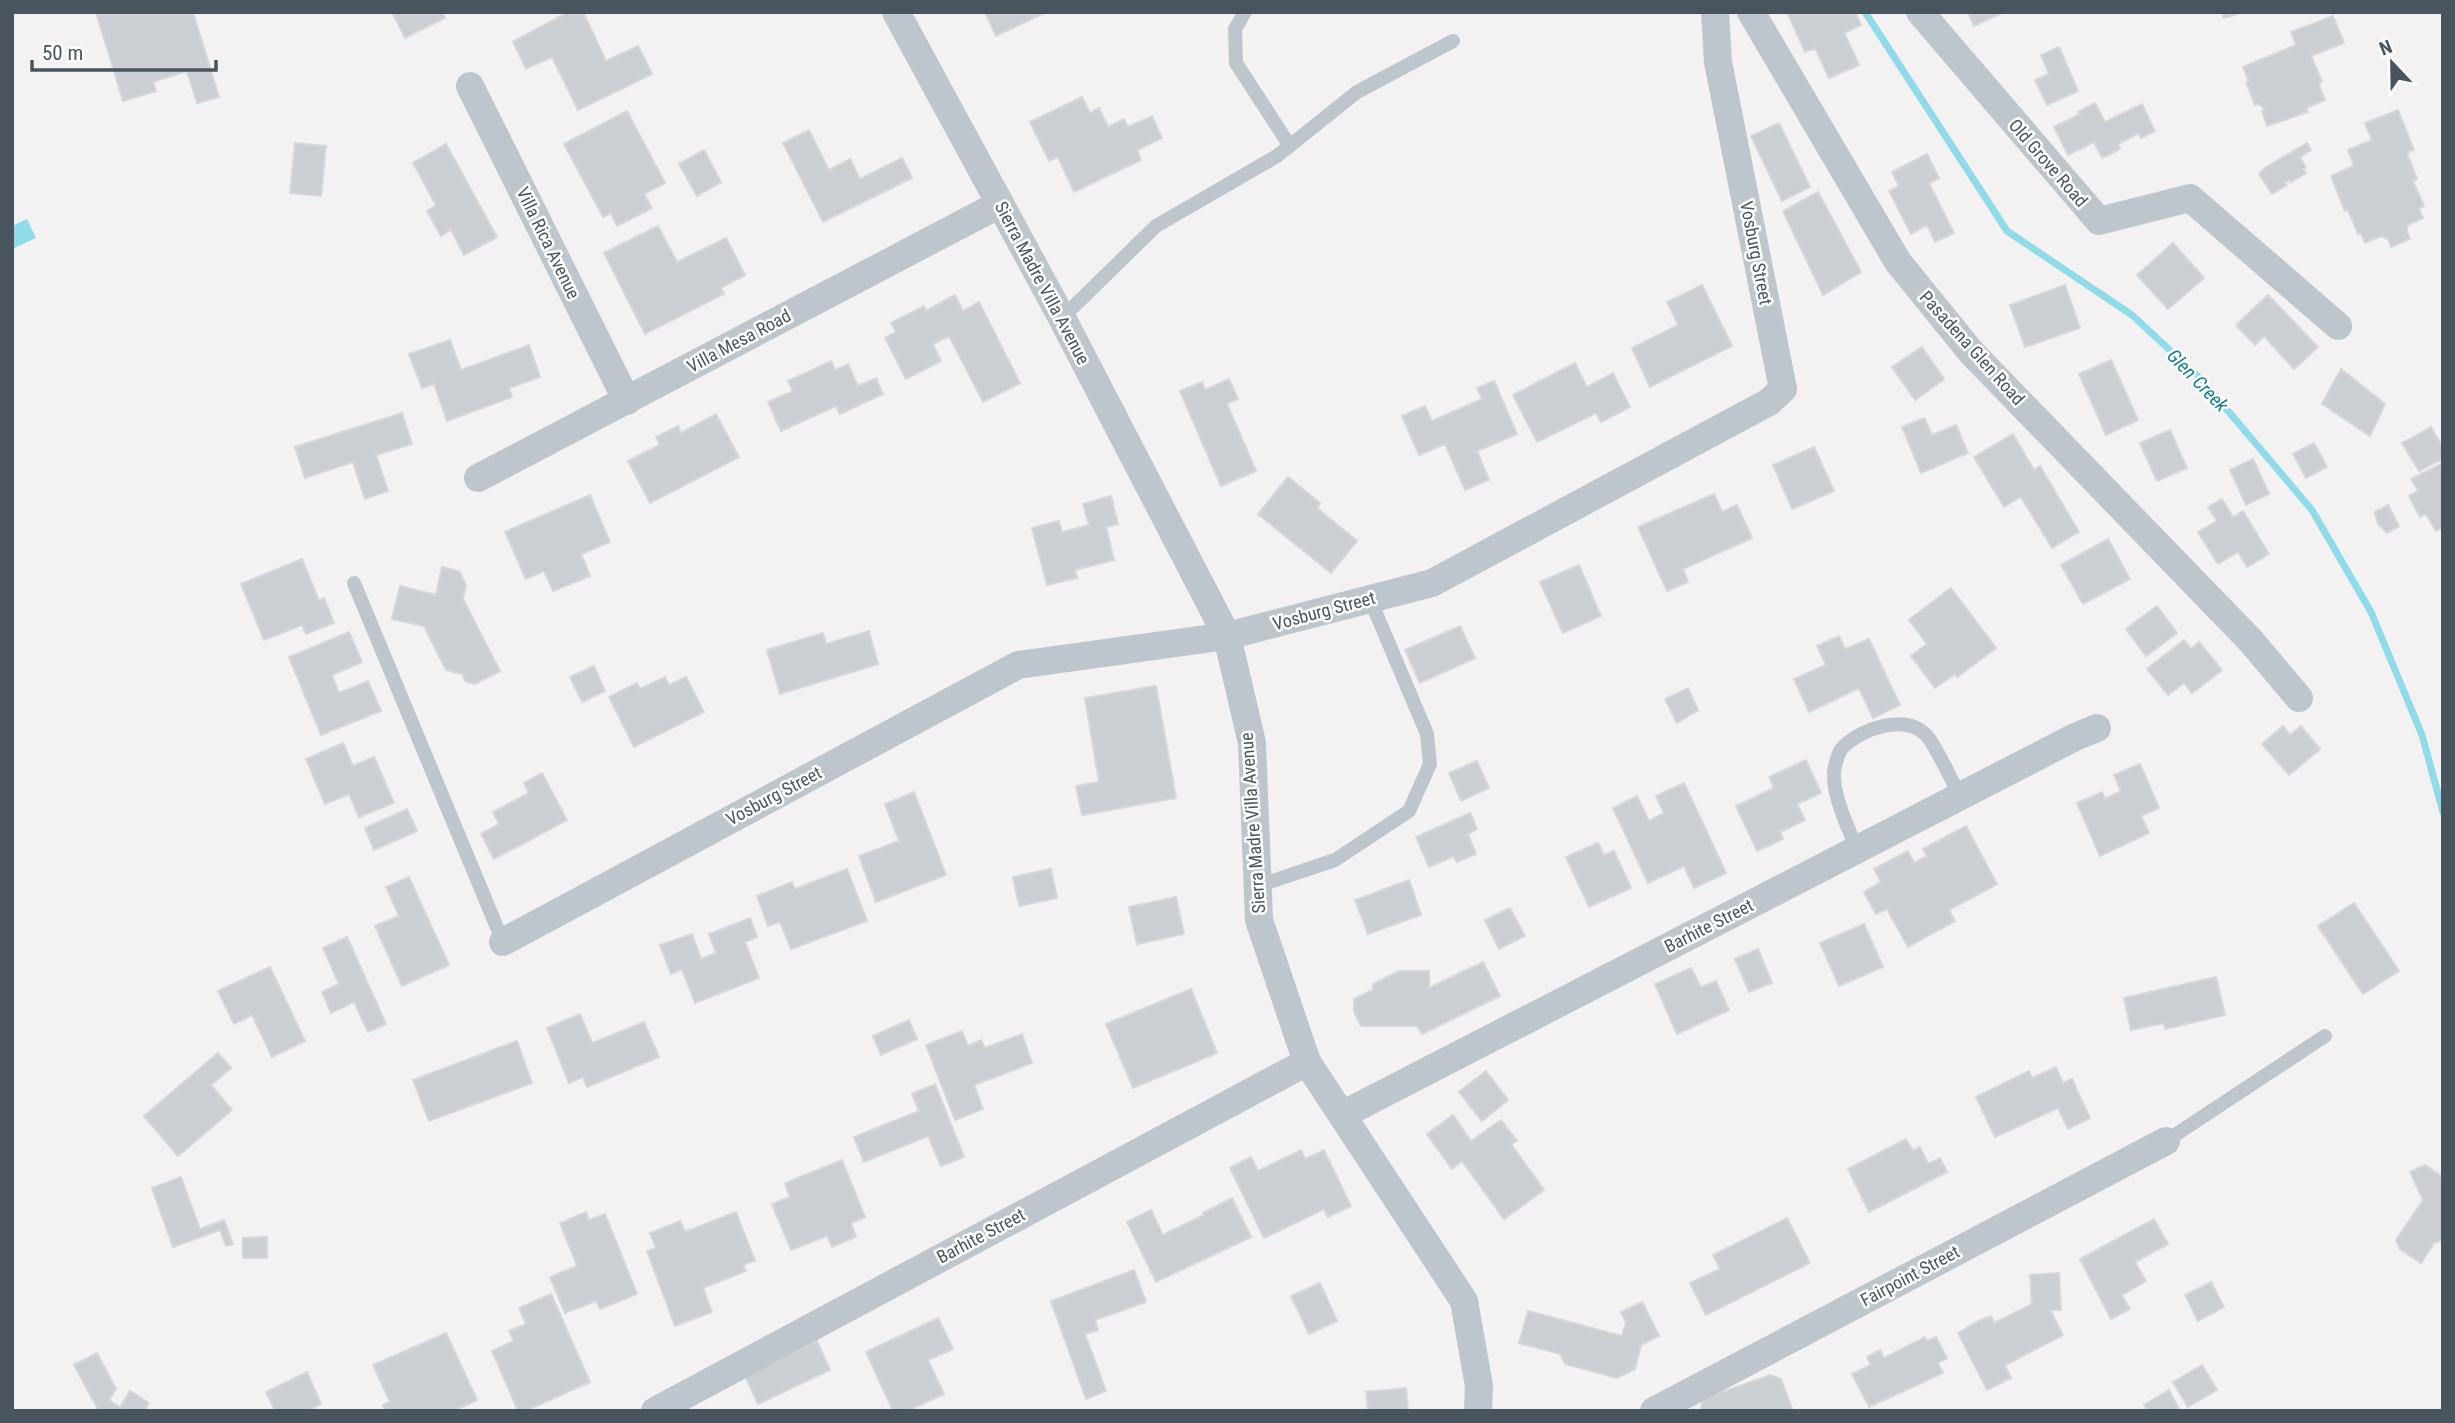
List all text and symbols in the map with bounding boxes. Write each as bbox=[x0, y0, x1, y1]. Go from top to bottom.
scale bar bbox=[32, 28, 215, 72]
north arrow bbox=[2357, 28, 2427, 98]
text: N bbox=[2376, 35, 2396, 61]
text: 50 m bbox=[42, 41, 83, 65]
street label: Old Grove Road bbox=[2005, 115, 2092, 211]
street label: Villa Rica Avenue bbox=[512, 183, 585, 302]
street label: Sierra Madre Villa Avenue bbox=[991, 198, 1094, 368]
street label: Vosburg Street bbox=[1736, 199, 1777, 306]
street label: Pasadena Glen Road bbox=[1916, 286, 2029, 409]
street label: Villa Mesa Road bbox=[683, 304, 794, 377]
water label: Glen Creek bbox=[2162, 344, 2234, 417]
street label: Vosburg Street bbox=[1270, 587, 1377, 634]
street label: Sierra Madre Villa Avenue bbox=[1236, 732, 1269, 914]
street label: Vosburg Street bbox=[722, 762, 825, 829]
street label: Barhite Street bbox=[1661, 894, 1757, 957]
street label: Barhite Street bbox=[933, 1204, 1028, 1268]
street label: Fairpoint Street bbox=[1857, 1241, 1963, 1310]

